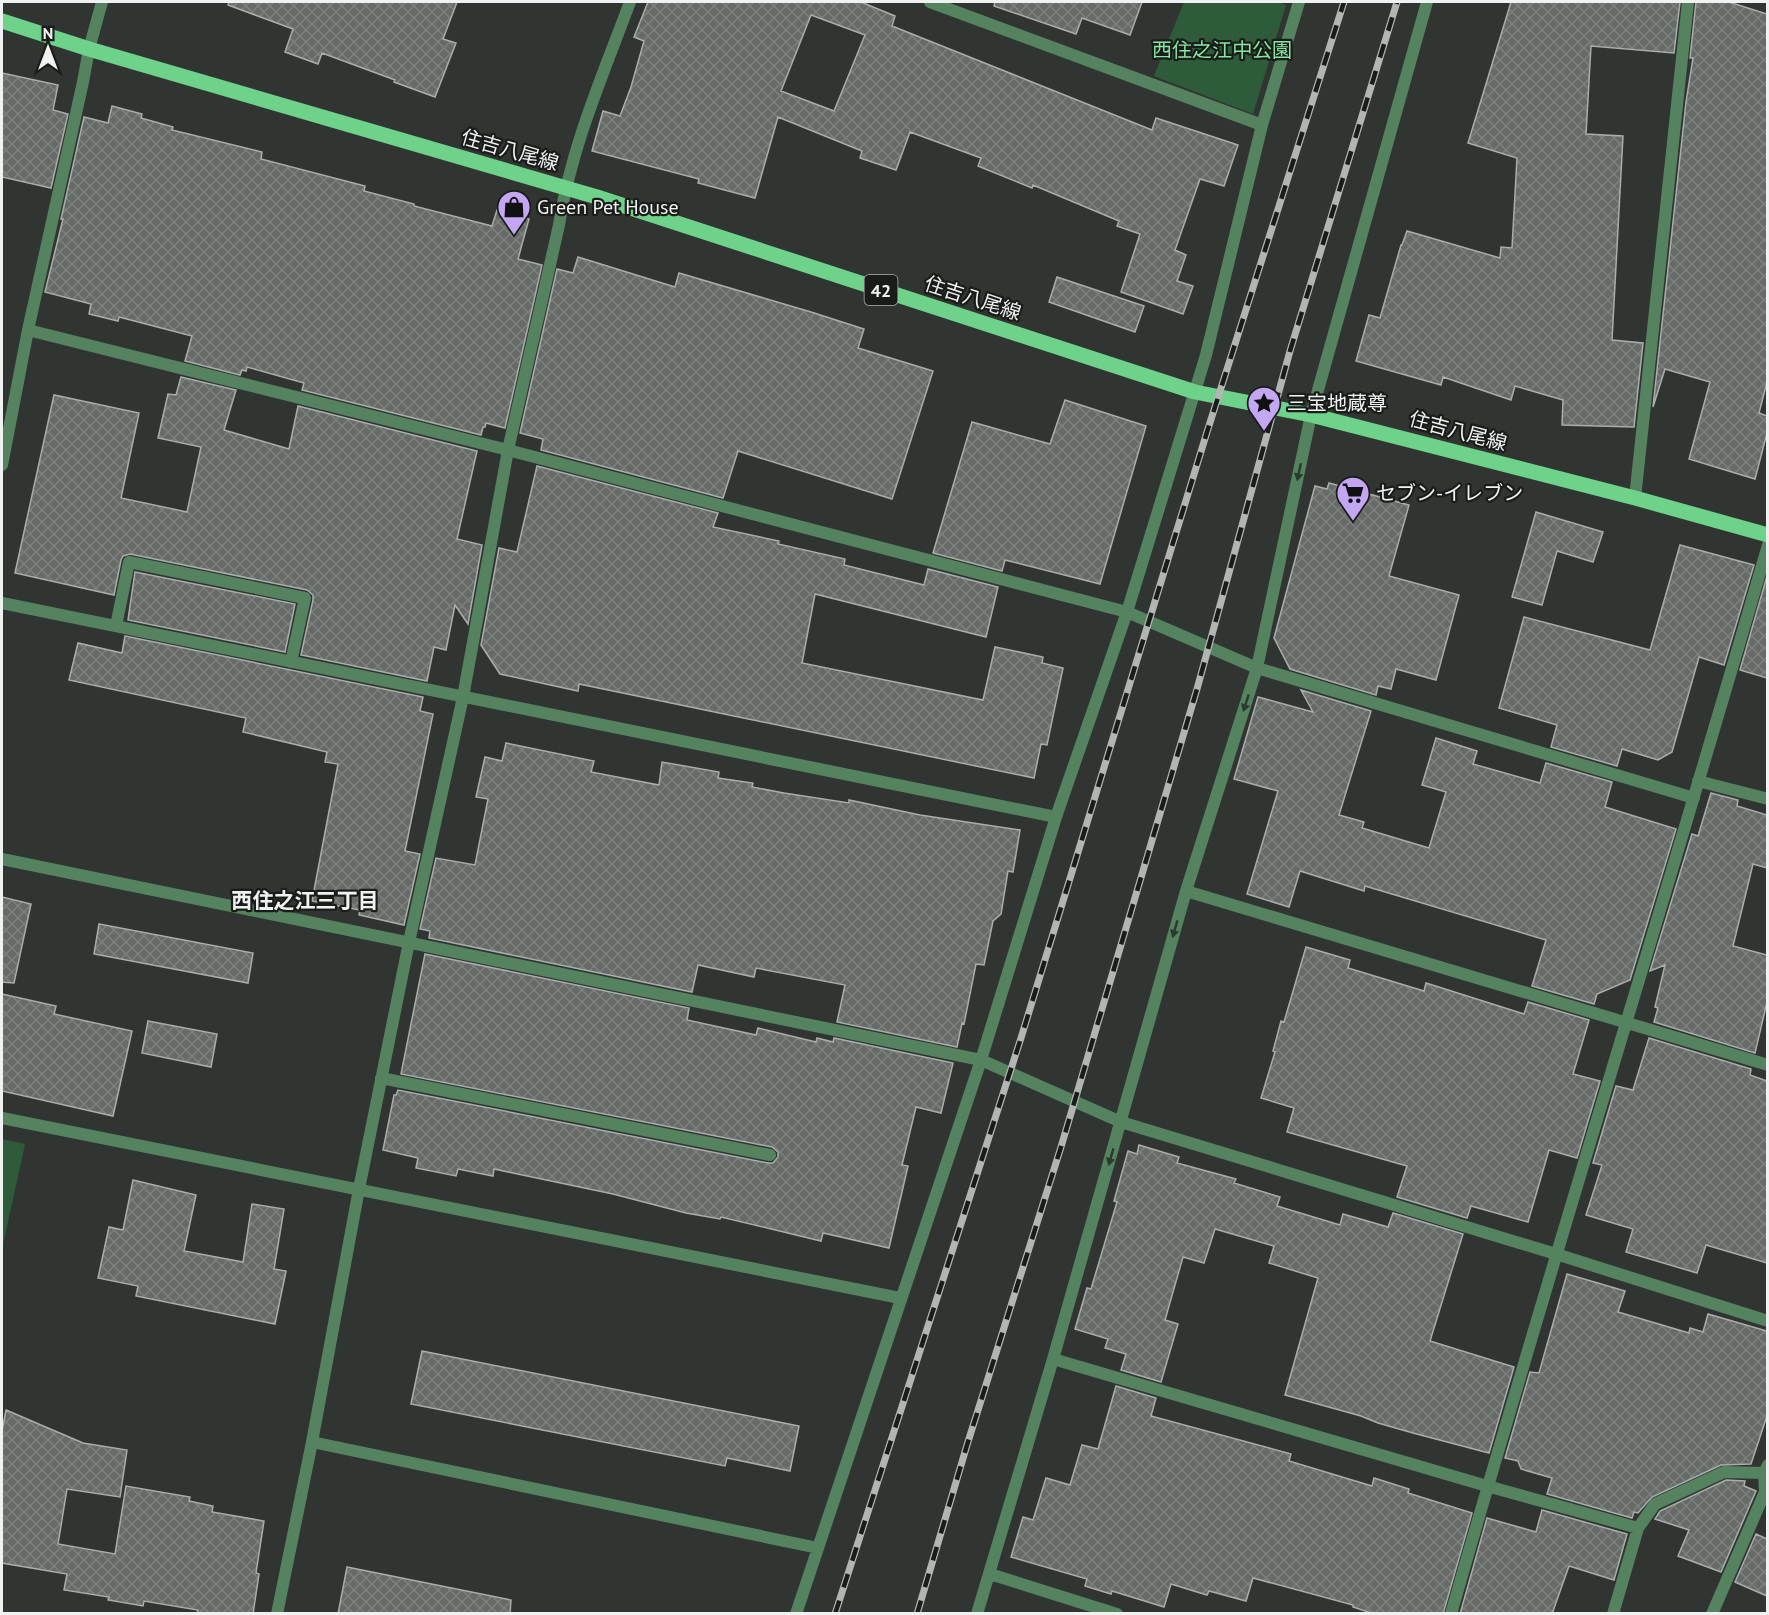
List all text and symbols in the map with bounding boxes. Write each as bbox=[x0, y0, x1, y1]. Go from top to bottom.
north arrow bbox=[18, 18, 78, 78]
text: N bbox=[43, 23, 53, 43]
park label: 西住之江中公園 bbox=[1152, 37, 1292, 63]
street label: 住吉八尾線 bbox=[458, 124, 562, 176]
shop icon: Green Pet House bbox=[496, 189, 532, 236]
place label: Green Pet House bbox=[537, 194, 679, 220]
street label: 住吉八尾線 bbox=[921, 270, 1025, 326]
road number: 42 bbox=[864, 275, 898, 305]
place icon: 三宝地蔵尊 bbox=[1246, 385, 1282, 432]
place label: 三宝地蔵尊 bbox=[1287, 390, 1387, 416]
street label: 住吉八尾線 bbox=[1406, 406, 1510, 456]
one-way arrow bbox=[1294, 463, 1303, 482]
supermarket icon: セブン-イレブン bbox=[1335, 475, 1371, 522]
place label: セブン-イレブン bbox=[1376, 480, 1523, 506]
one-way arrow bbox=[1241, 694, 1250, 712]
district label: 西住之江三丁目 bbox=[232, 887, 379, 914]
one-way arrow bbox=[1170, 920, 1179, 938]
one-way arrow bbox=[1106, 1148, 1115, 1166]

